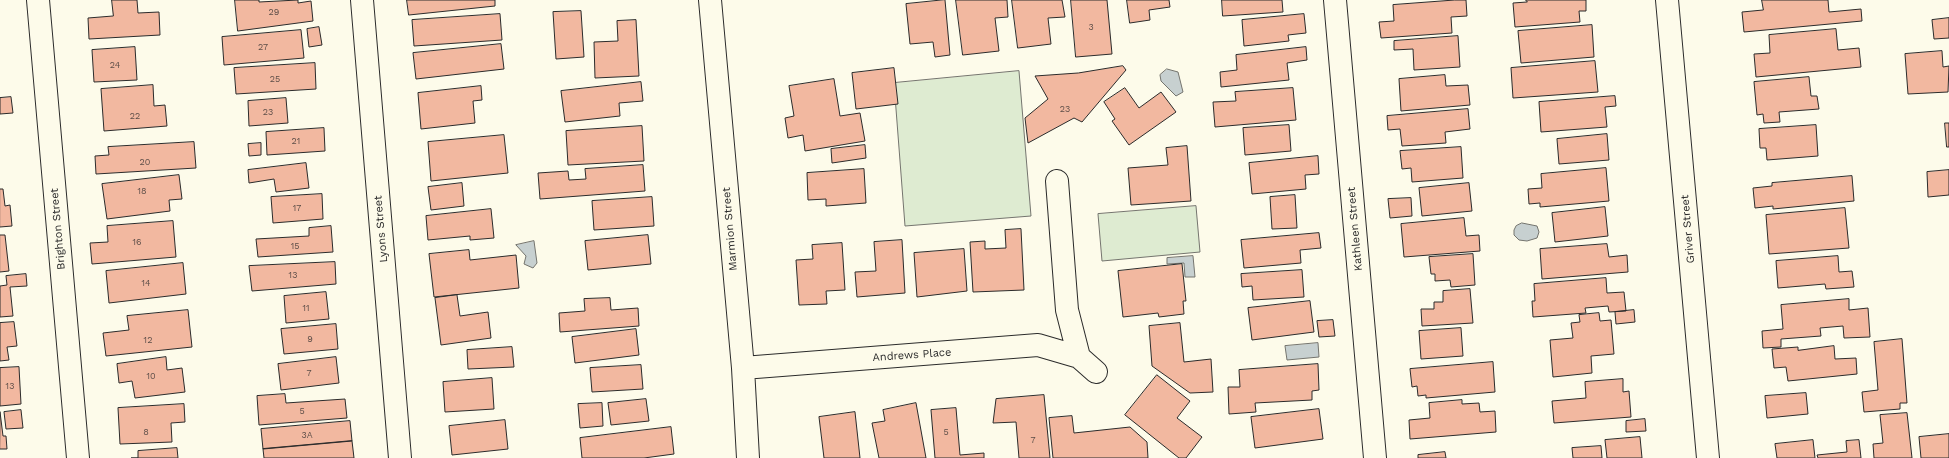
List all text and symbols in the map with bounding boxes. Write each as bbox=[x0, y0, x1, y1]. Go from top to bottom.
house number: 29 bbox=[269, 7, 279, 17]
house number: 3 bbox=[1088, 22, 1094, 32]
house number: 27 bbox=[258, 42, 268, 52]
house number: 24 bbox=[110, 60, 120, 70]
house number: 25 bbox=[270, 74, 280, 84]
house number: 23 bbox=[1060, 104, 1070, 114]
house number: 23 bbox=[263, 107, 273, 117]
house number: 22 bbox=[130, 111, 140, 121]
house number: 21 bbox=[292, 136, 300, 146]
house number: 20 bbox=[140, 157, 150, 167]
house number: 18 bbox=[137, 186, 147, 196]
street label: Kathleen Street bbox=[1345, 186, 1365, 272]
street label: Marmion Street bbox=[720, 187, 740, 271]
street label: Brighton Street bbox=[48, 188, 68, 270]
street label: Griver Street bbox=[1678, 194, 1698, 264]
street label: Lyons Street bbox=[371, 195, 391, 263]
house number: 17 bbox=[293, 203, 301, 213]
house number: 16 bbox=[133, 237, 141, 247]
house number: 15 bbox=[291, 241, 299, 251]
house number: 13 bbox=[289, 270, 297, 280]
house number: 14 bbox=[141, 278, 151, 288]
house number: 11 bbox=[302, 303, 310, 313]
house number: 9 bbox=[307, 334, 313, 344]
house number: 12 bbox=[144, 335, 152, 345]
street label: Andrews Place bbox=[872, 346, 952, 364]
house number: 7 bbox=[306, 368, 312, 378]
house number: 10 bbox=[146, 371, 156, 381]
house number: 13 bbox=[6, 381, 14, 391]
house number: 5 bbox=[299, 406, 305, 416]
house number: 8 bbox=[143, 427, 149, 437]
house number: 5 bbox=[943, 427, 949, 437]
house number: 3A bbox=[301, 430, 313, 440]
house number: 7 bbox=[1030, 435, 1036, 445]

